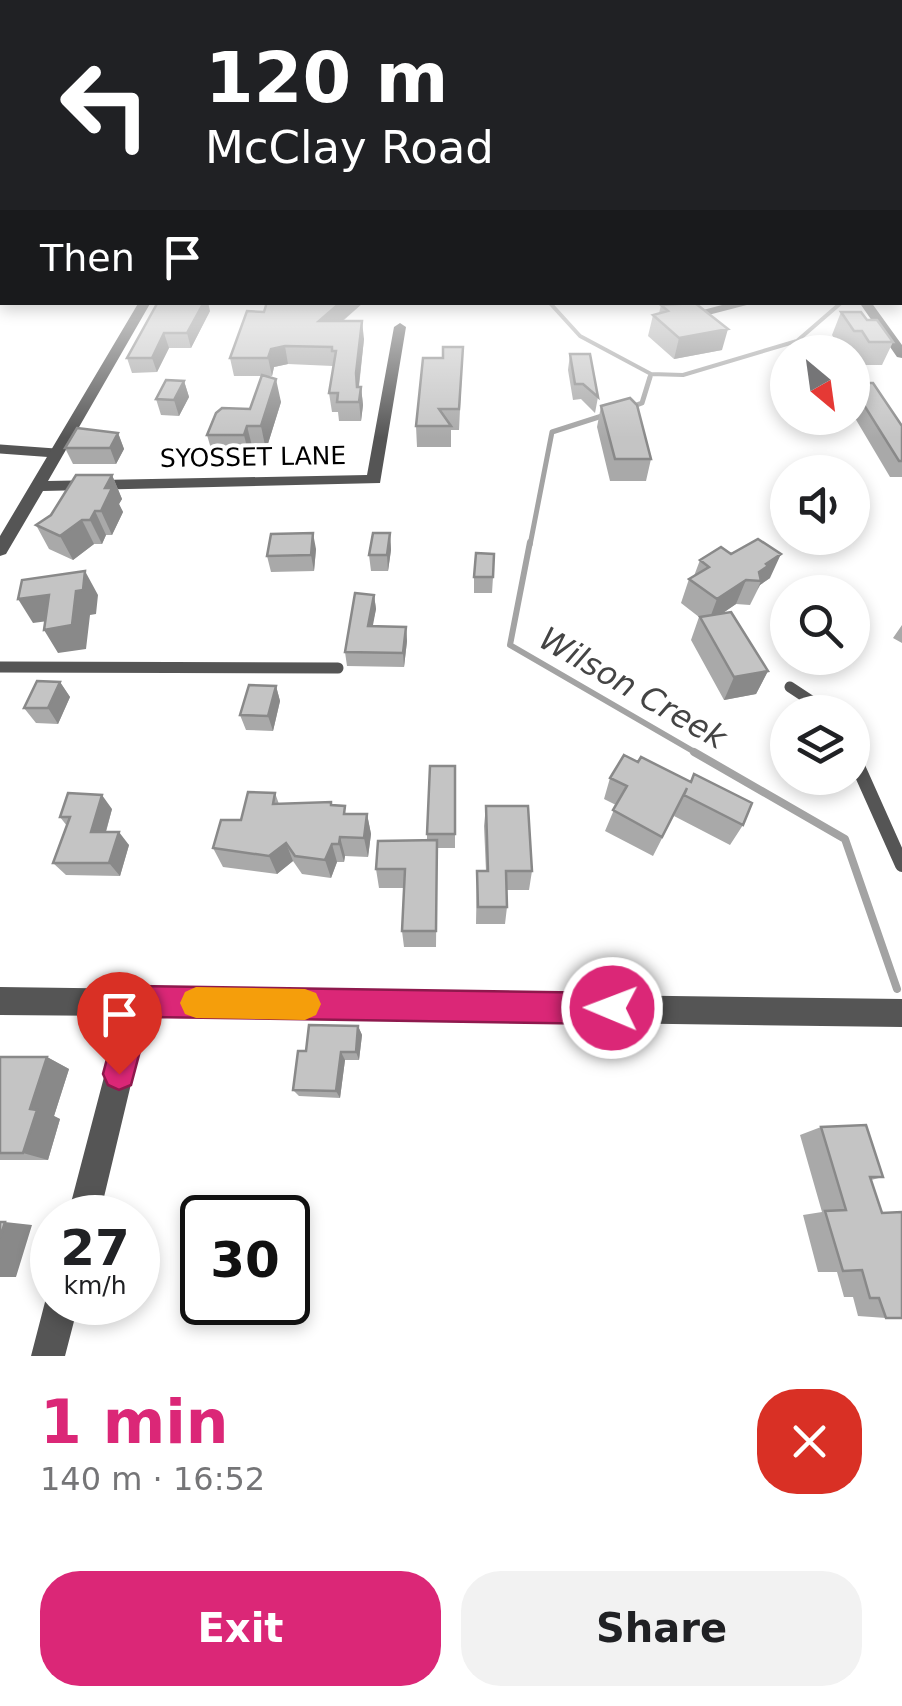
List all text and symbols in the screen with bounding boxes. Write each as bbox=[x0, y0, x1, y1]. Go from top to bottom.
text: 120 m bbox=[205, 37, 448, 119]
icon: left bbox=[40, 40, 170, 170]
text: McClay Road bbox=[205, 121, 494, 174]
icon: arrive bbox=[155, 230, 210, 285]
text: Then bbox=[40, 236, 135, 280]
north arrow bbox=[770, 335, 870, 435]
map controls bbox=[770, 335, 870, 795]
street label: SYOSSET LANE bbox=[160, 441, 346, 473]
button: sound bbox=[770, 455, 870, 555]
button: search bbox=[770, 575, 870, 675]
water label: Wilson Creek bbox=[533, 619, 735, 758]
button: layers bbox=[770, 695, 870, 795]
position arrow bbox=[560, 956, 664, 1060]
pin bbox=[77, 972, 162, 1075]
icon: arrive bbox=[92, 987, 147, 1042]
speed limit sign: 30 bbox=[180, 1195, 310, 1325]
text: 27 bbox=[60, 1219, 130, 1277]
text: km/h bbox=[63, 1271, 127, 1300]
text: 1 min bbox=[40, 1387, 228, 1457]
button: close bbox=[757, 1389, 862, 1494]
text: 140 m · 16:52 bbox=[40, 1460, 265, 1498]
button: Exit bbox=[40, 1571, 441, 1686]
button: Share bbox=[461, 1571, 862, 1686]

